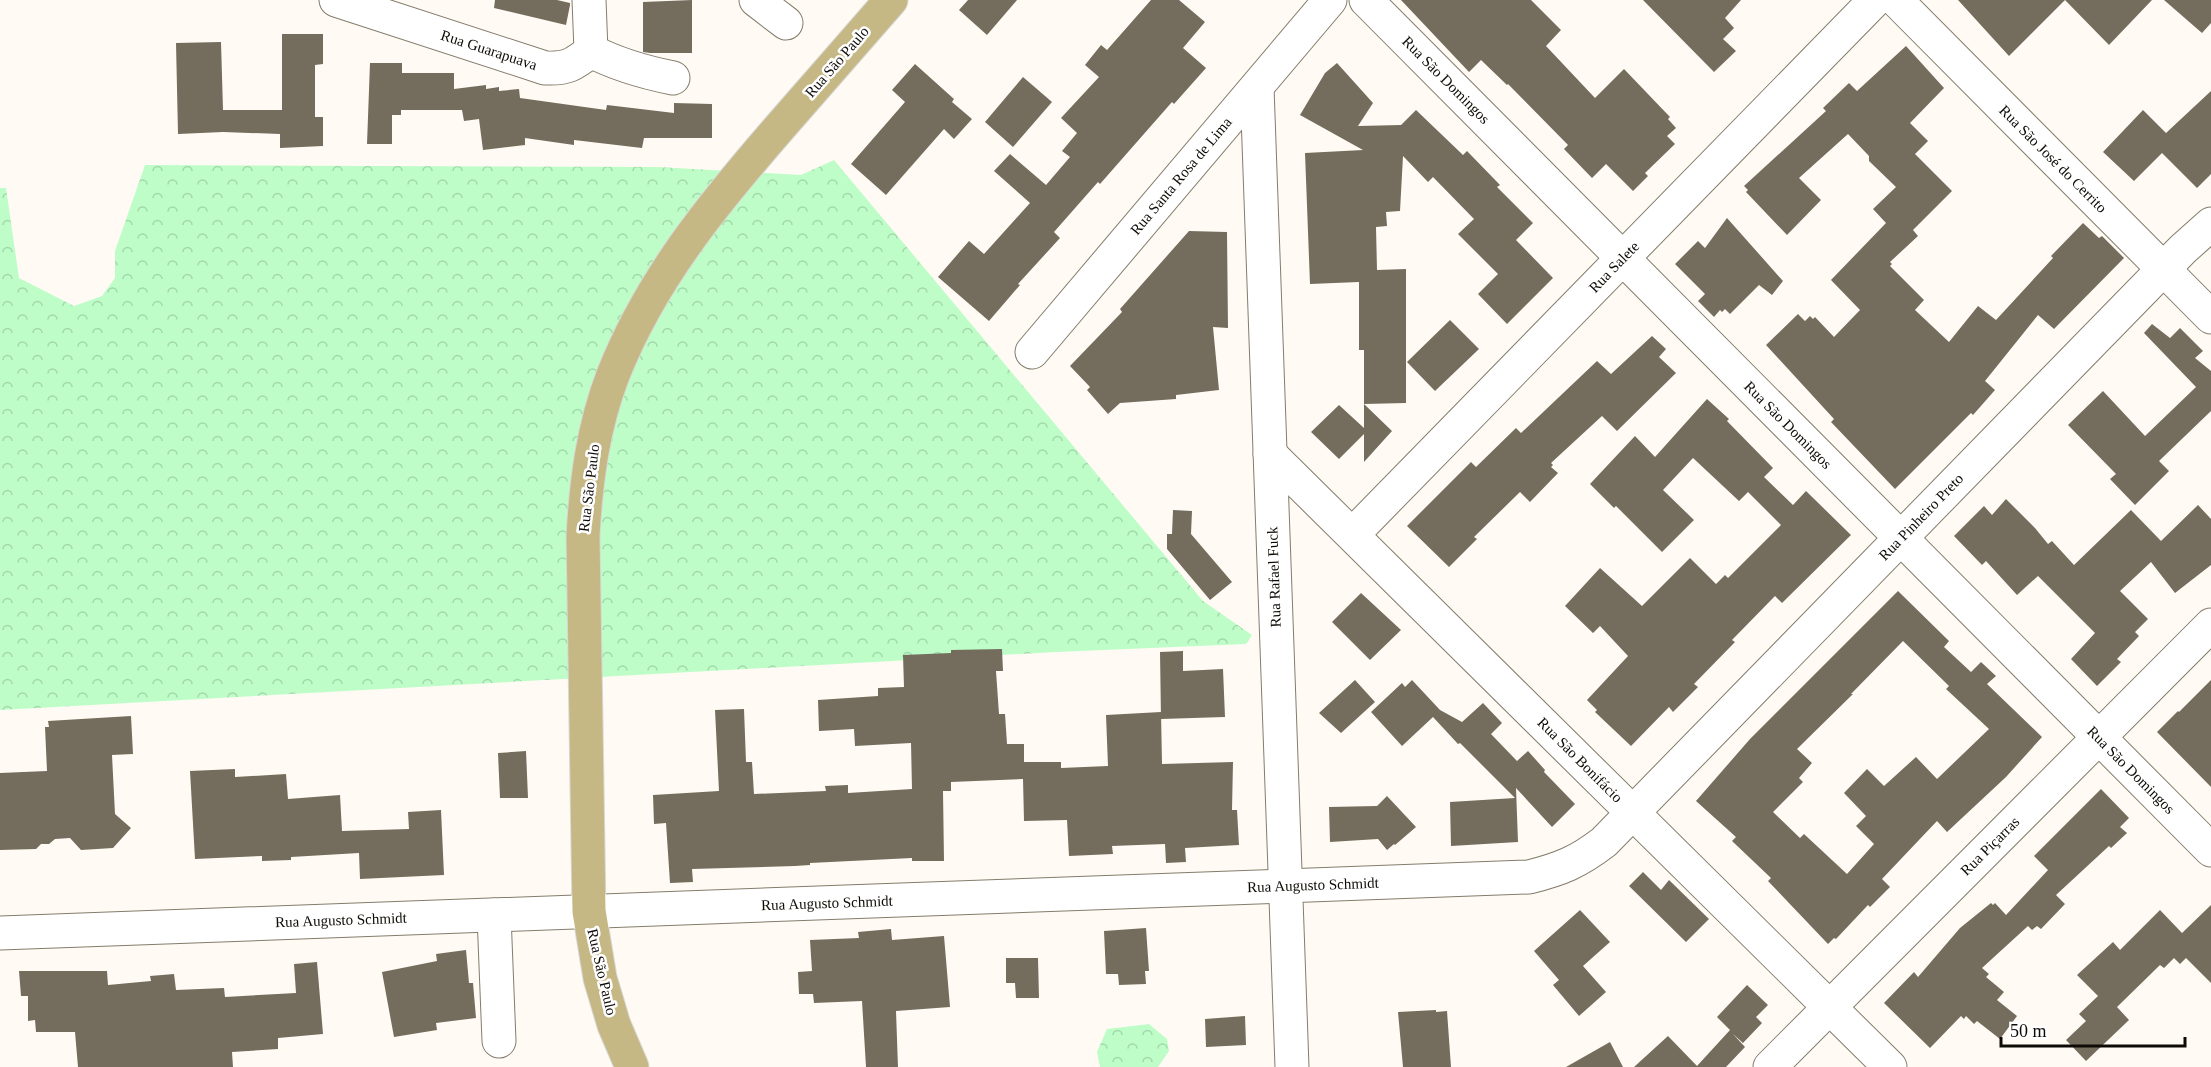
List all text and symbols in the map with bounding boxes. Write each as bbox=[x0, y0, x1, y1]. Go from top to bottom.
street label: Rua São Paulo bbox=[802, 23, 872, 101]
street label: Rua Guarapuava bbox=[439, 27, 540, 73]
street label: Rua São Domingos bbox=[1399, 33, 1493, 127]
street label: Rua São José do Cerrito bbox=[1996, 102, 2110, 216]
street label: Rua Santa Rosa de Lima bbox=[1127, 114, 1235, 238]
street label: Rua Salete bbox=[1586, 238, 1642, 296]
street label: Rua São Domingos bbox=[1741, 378, 1835, 472]
street label: Rua São Paulo bbox=[576, 443, 602, 533]
street label: Rua Pinheiro Preto bbox=[1876, 470, 1966, 564]
street label: Rua Rafael Fuck bbox=[1264, 526, 1284, 628]
street label: Rua São Bonifácio bbox=[1534, 714, 1626, 806]
street label: Rua São Domingos bbox=[2084, 723, 2178, 817]
street label: Rua Piçarras bbox=[1957, 813, 2023, 879]
street label: Rua Augusto Schmidt bbox=[1247, 875, 1380, 895]
street label: Rua Augusto Schmidt bbox=[761, 893, 894, 913]
street label: Rua Augusto Schmidt bbox=[275, 910, 408, 930]
street label: Rua São Paulo bbox=[584, 927, 620, 1017]
scale bar bbox=[2001, 1010, 2186, 1048]
text: 50 m bbox=[2010, 1021, 2047, 1041]

